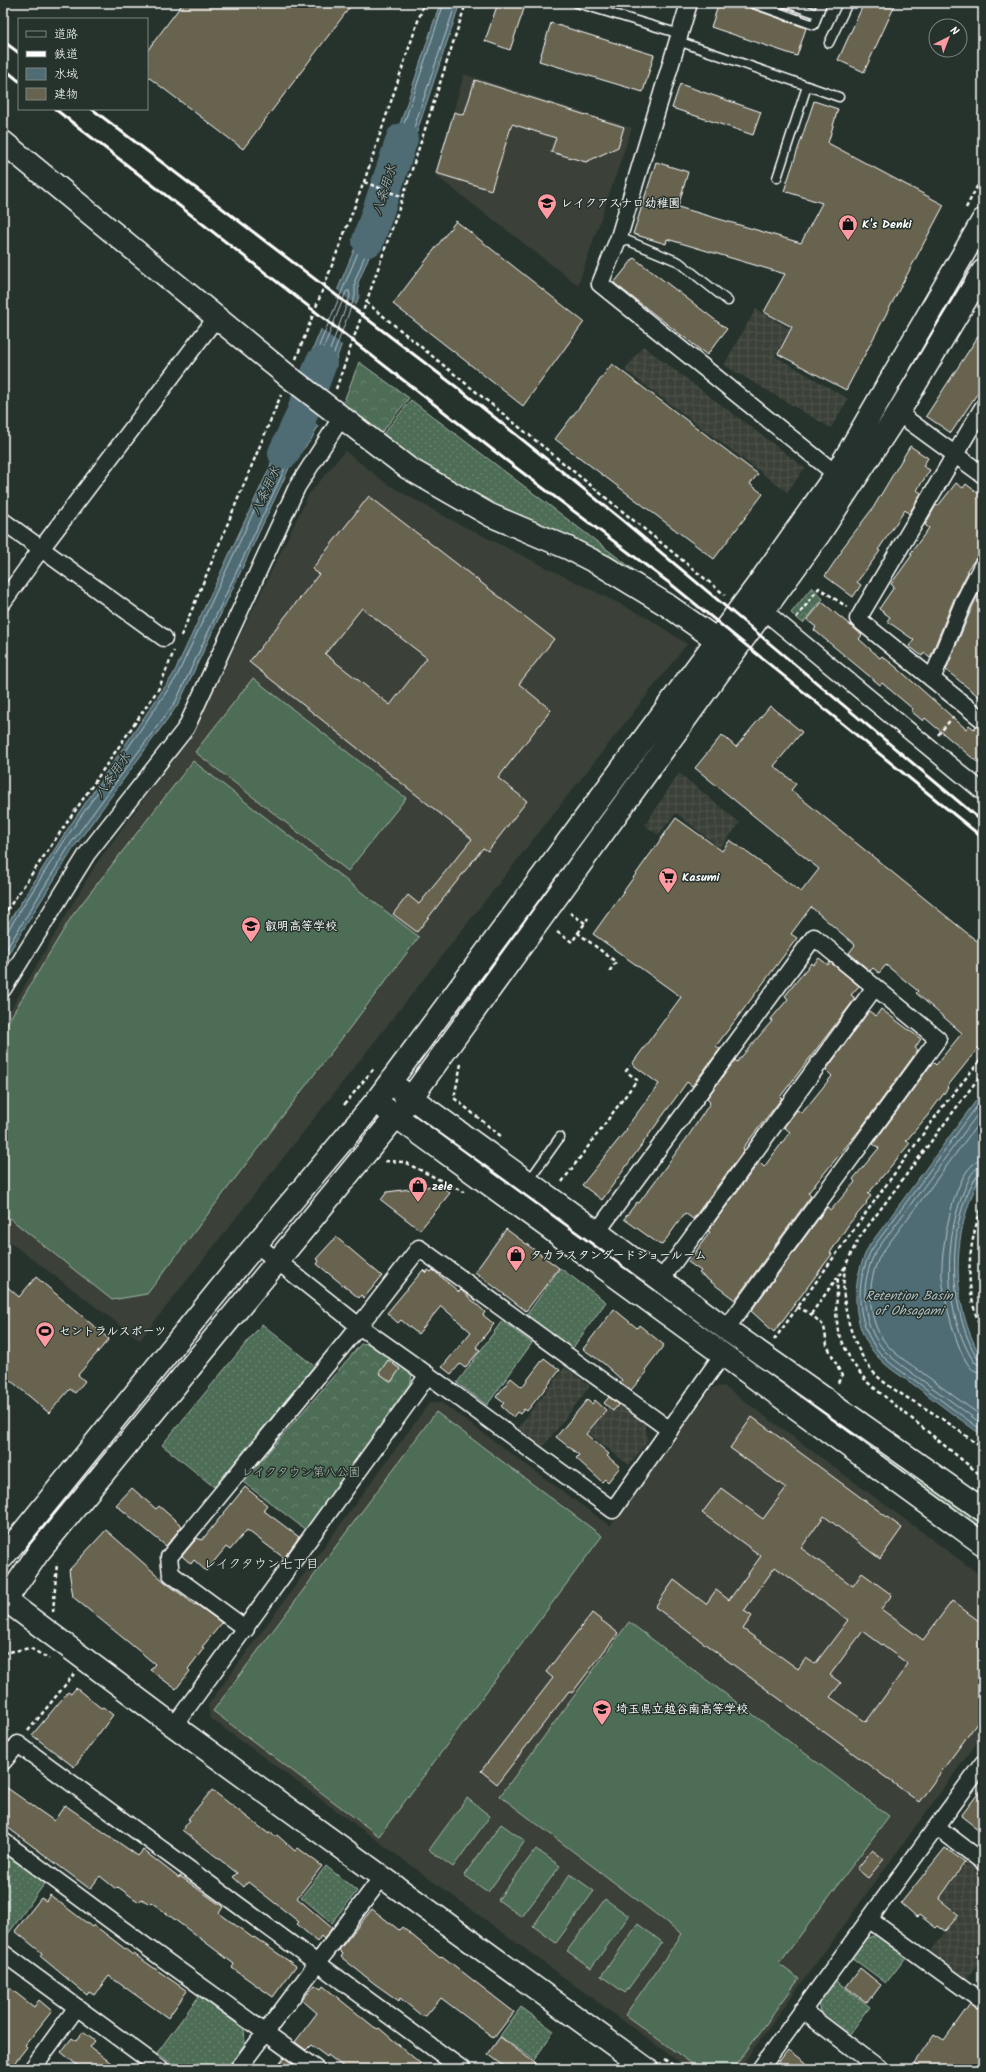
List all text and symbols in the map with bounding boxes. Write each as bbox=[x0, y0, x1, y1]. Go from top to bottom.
legend bbox=[18, 18, 148, 110]
north arrow bbox=[928, 18, 968, 58]
text: N bbox=[945, 22, 963, 40]
text: 道路 bbox=[54, 25, 78, 44]
text: 鉄道 bbox=[54, 45, 78, 64]
text: 水域 bbox=[54, 65, 78, 84]
text: 建物 bbox=[54, 85, 78, 104]
water label: 八条用水 bbox=[367, 162, 403, 218]
school or university icon: レイクアスナロ幼稚園 bbox=[536, 192, 558, 220]
place label: レイクアスナロ幼稚園 bbox=[561, 194, 681, 213]
shop icon: K's Denki bbox=[837, 213, 859, 241]
place label: K's Denki bbox=[862, 215, 913, 234]
water label: 八条用水 bbox=[245, 463, 287, 519]
water label: 八条用水 bbox=[89, 749, 137, 803]
supermarket icon: Kasumi bbox=[657, 866, 679, 894]
place label: Kasumi bbox=[682, 868, 721, 887]
school or university icon: 叡明高等学校 bbox=[240, 915, 262, 943]
place label: 叡明高等学校 bbox=[265, 917, 337, 936]
shop icon: zele bbox=[407, 1175, 429, 1203]
place label: zele bbox=[432, 1177, 453, 1196]
shop icon: タカラスタンダードショールーム bbox=[505, 1244, 527, 1272]
place label: タカラスタンダードショールーム bbox=[530, 1246, 707, 1265]
water label: Retention Basin of Ohsagami bbox=[865, 1286, 954, 1322]
sports icon: セントラルスポーツ bbox=[34, 1320, 56, 1348]
place label: セントラルスポーツ bbox=[59, 1322, 166, 1341]
park label: レイクタウン第八公園 bbox=[242, 1463, 360, 1482]
district label: レイクタウン七丁目 bbox=[203, 1554, 319, 1575]
school or university icon: 埼玉県立越谷南高等学校 bbox=[591, 1698, 613, 1726]
place label: 埼玉県立越谷南高等学校 bbox=[616, 1700, 748, 1719]

